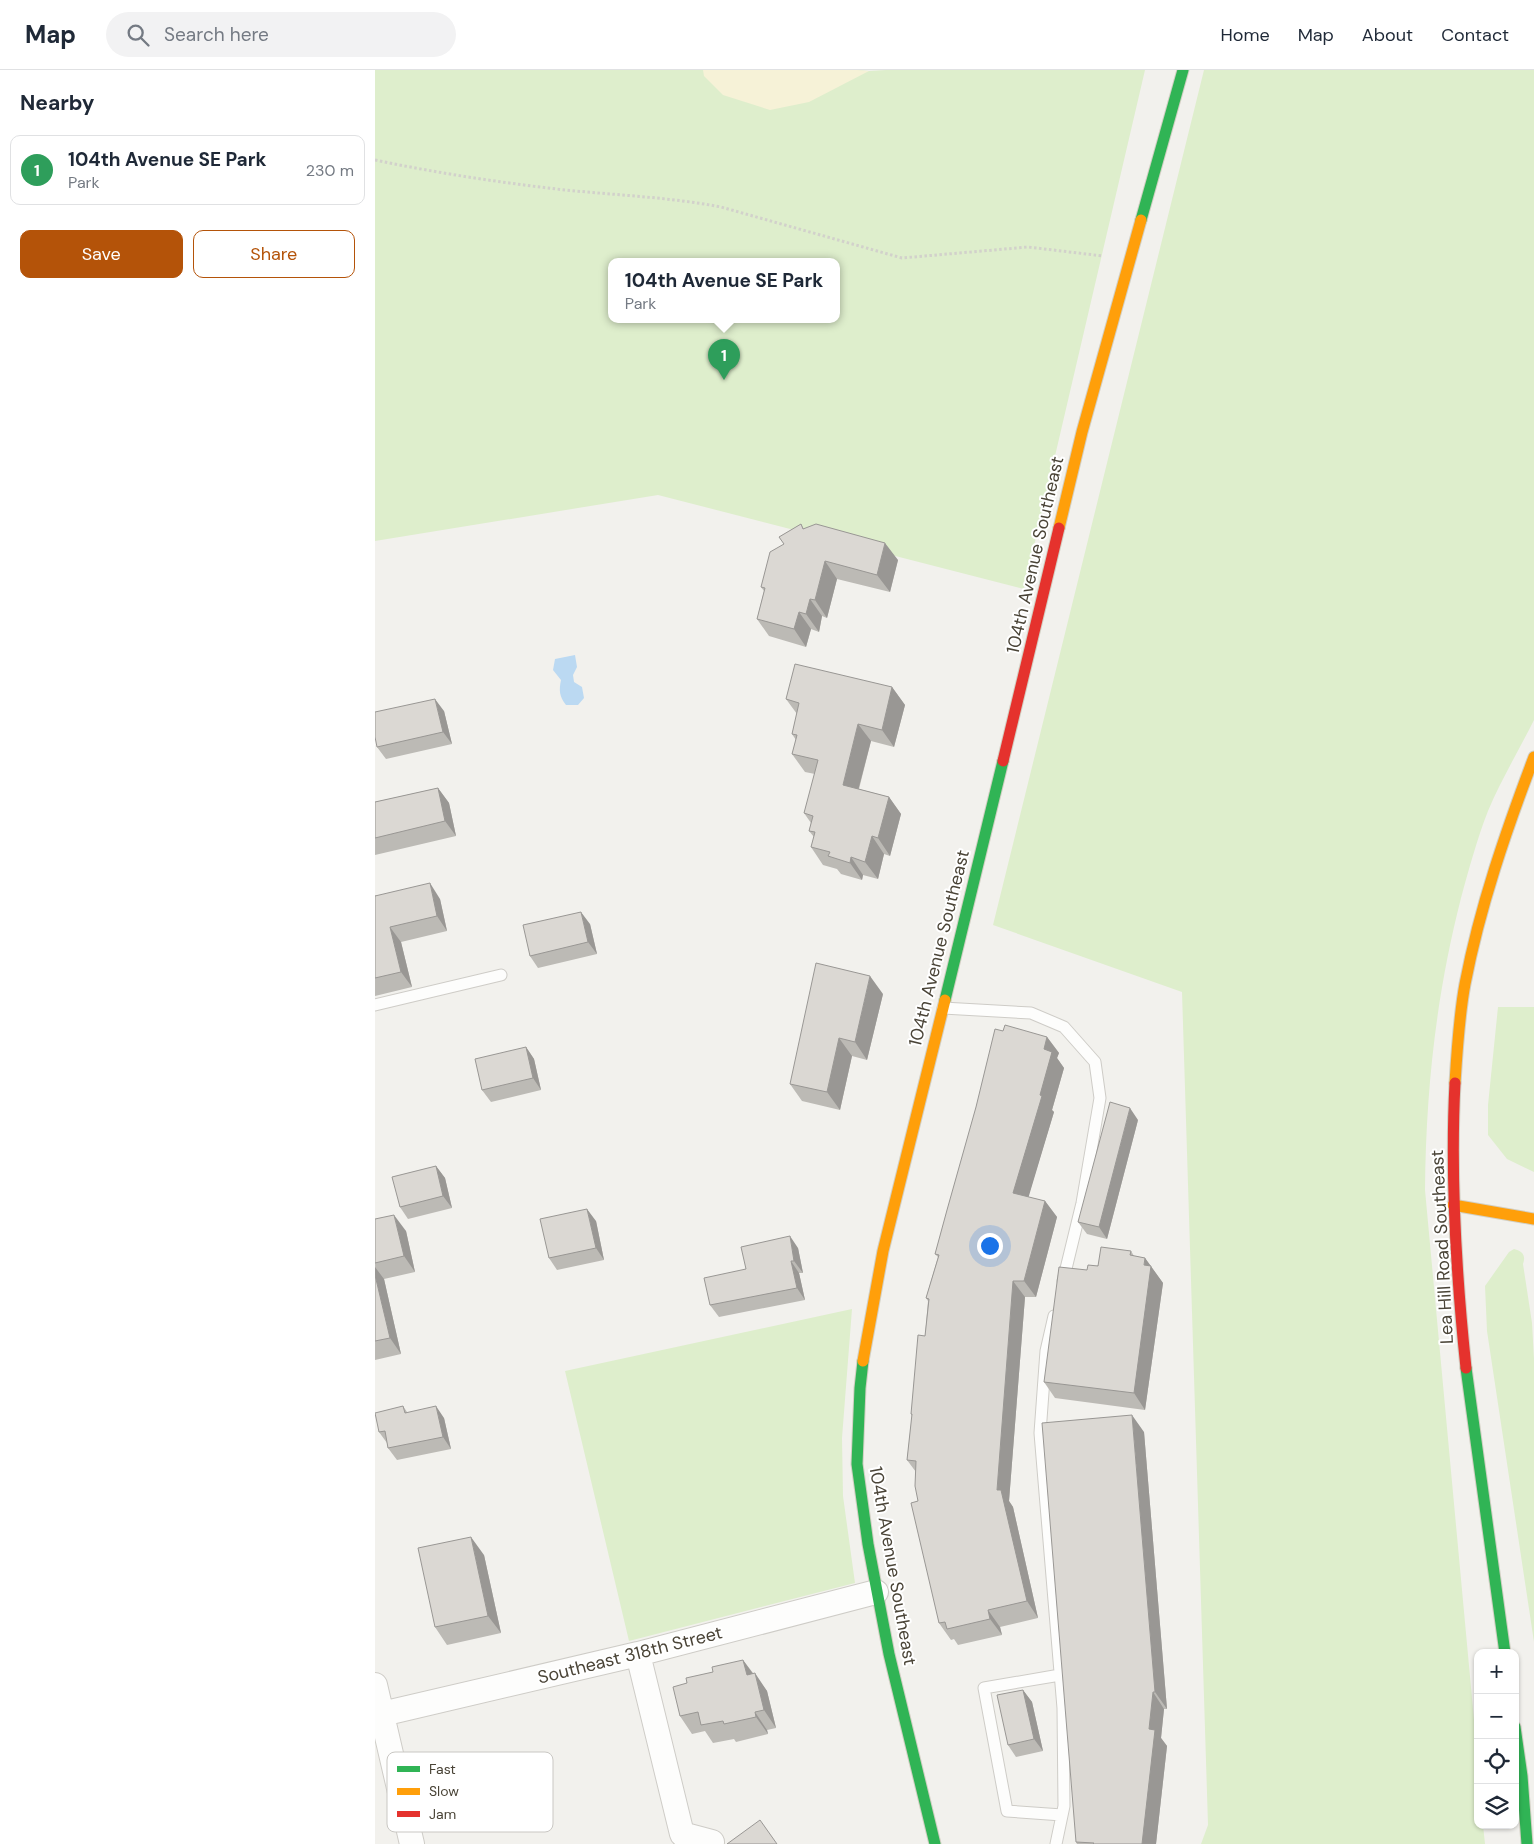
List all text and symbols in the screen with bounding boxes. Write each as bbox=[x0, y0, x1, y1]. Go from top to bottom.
search box bbox=[106, 12, 456, 57]
text: Map bbox=[25, 19, 76, 50]
icon: search bbox=[124, 21, 152, 49]
text: Search here bbox=[164, 22, 269, 47]
text: Home bbox=[1220, 23, 1270, 47]
text: Map bbox=[1298, 23, 1334, 47]
text: About bbox=[1362, 23, 1413, 47]
text: Contact bbox=[1441, 23, 1509, 47]
text: Nearby bbox=[20, 89, 94, 117]
text: 104th Avenue SE Park bbox=[68, 147, 267, 172]
text: 1 bbox=[34, 160, 40, 181]
text: 230 m bbox=[306, 160, 354, 181]
text: Park bbox=[68, 172, 100, 193]
button: Save bbox=[20, 230, 183, 278]
button: Share bbox=[193, 230, 355, 278]
popup bbox=[608, 258, 840, 323]
text: 104th Avenue SE Park bbox=[625, 268, 823, 293]
text: Park bbox=[625, 293, 656, 314]
pin: 1 bbox=[708, 339, 740, 380]
street label: 104th Avenue Southeast bbox=[1001, 454, 1069, 656]
street label: 104th Avenue Southeast bbox=[903, 847, 975, 1049]
street label: Lea Hill Road Southeast bbox=[1425, 1149, 1459, 1345]
your location bbox=[977, 1233, 1003, 1259]
street label: 104th Avenue Southeast bbox=[864, 1465, 922, 1667]
street label: Southeast 318th Street bbox=[535, 1620, 725, 1690]
map controls bbox=[1474, 1649, 1519, 1829]
button: + bbox=[1474, 1649, 1519, 1694]
button: − bbox=[1474, 1694, 1519, 1739]
button: locate bbox=[1474, 1739, 1519, 1784]
legend bbox=[387, 1752, 553, 1832]
text: Fast bbox=[429, 1760, 456, 1778]
text: Slow bbox=[429, 1782, 459, 1800]
button: layers bbox=[1474, 1784, 1519, 1829]
text: Jam bbox=[429, 1805, 456, 1823]

